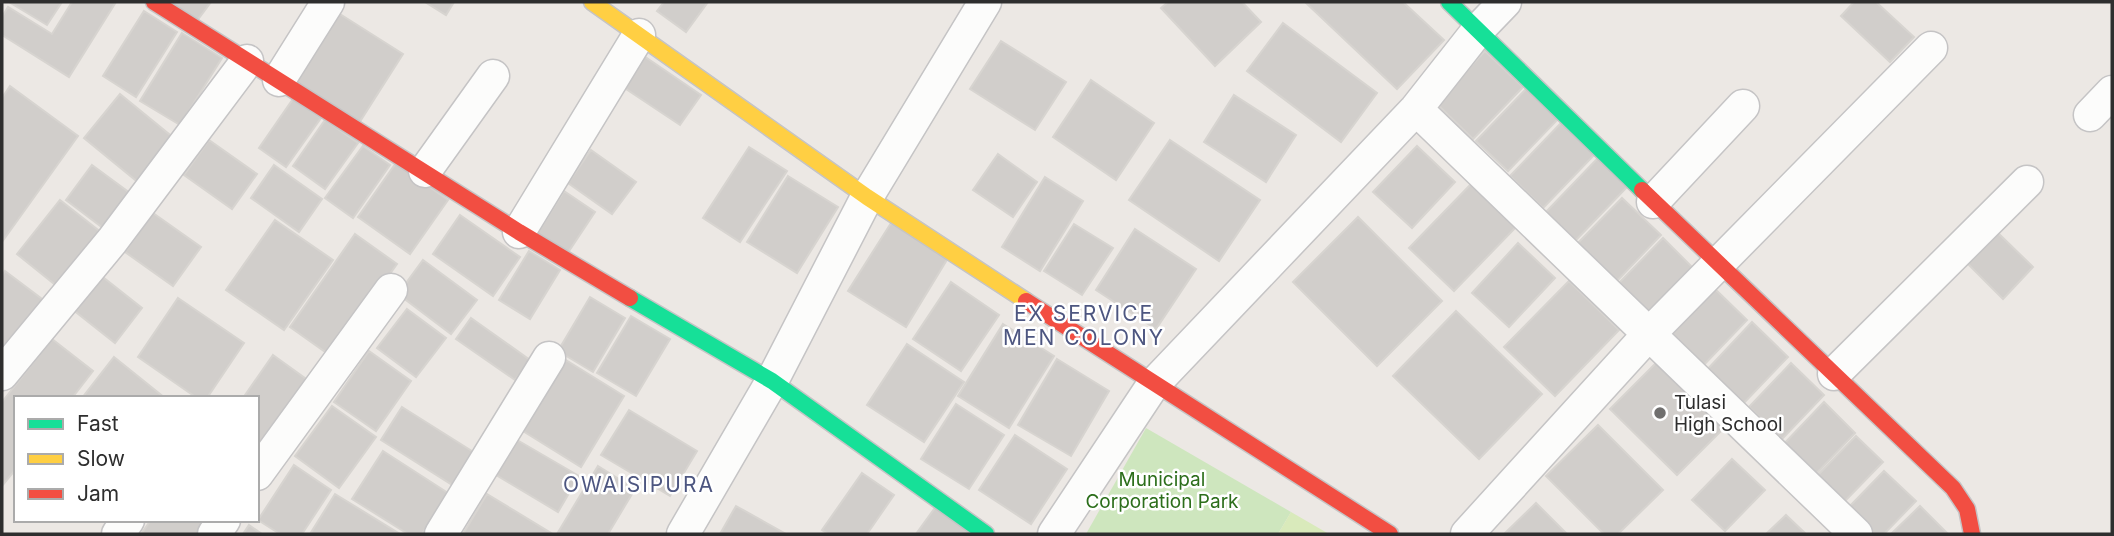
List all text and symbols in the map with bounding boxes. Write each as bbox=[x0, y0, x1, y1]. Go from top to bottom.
district label: EX SERVICE MEN COLONY bbox=[1003, 301, 1165, 350]
place label: Tulasi High School bbox=[1674, 391, 1783, 436]
legend bbox=[14, 396, 259, 522]
marker: Tulasi High School bbox=[1652, 405, 1668, 421]
text: Fast bbox=[77, 411, 119, 436]
text: Slow bbox=[77, 446, 125, 471]
park label: Municipal Corporation Park bbox=[1085, 468, 1239, 513]
district label: OWAISIPURA bbox=[563, 472, 715, 497]
text: Jam bbox=[77, 481, 119, 506]

